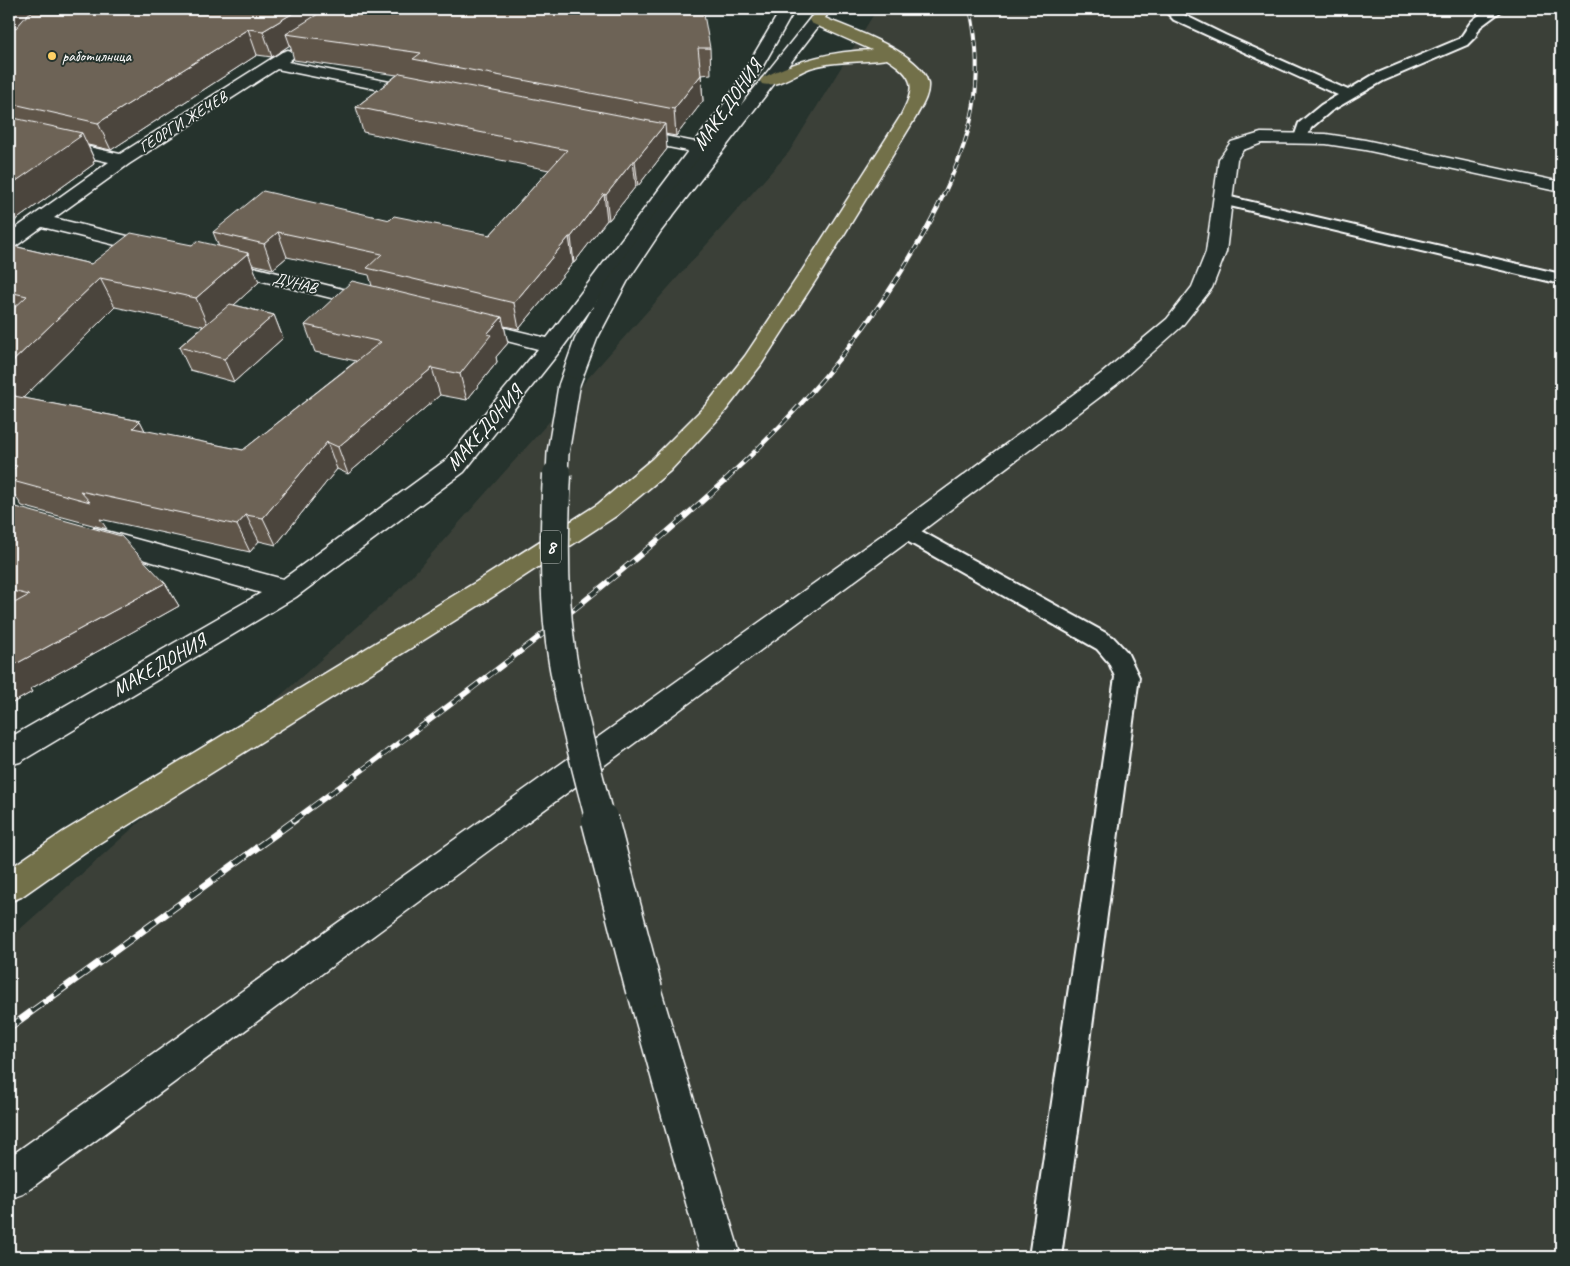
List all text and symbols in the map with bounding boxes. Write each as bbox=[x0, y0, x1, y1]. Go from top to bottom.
place label: работилница bbox=[62, 46, 133, 66]
marker: работилница bbox=[46, 50, 58, 62]
street label: МАКЕДОНИЯ bbox=[687, 53, 769, 155]
street label: ГЕОРГИ ЖЕЧЕВ bbox=[135, 86, 232, 157]
street label: ДУНАВ bbox=[271, 268, 321, 299]
street label: МАКЕДОНИЯ bbox=[440, 378, 529, 476]
road number: 8 bbox=[541, 530, 561, 564]
street label: МАКЕДОНИЯ bbox=[108, 627, 213, 702]

